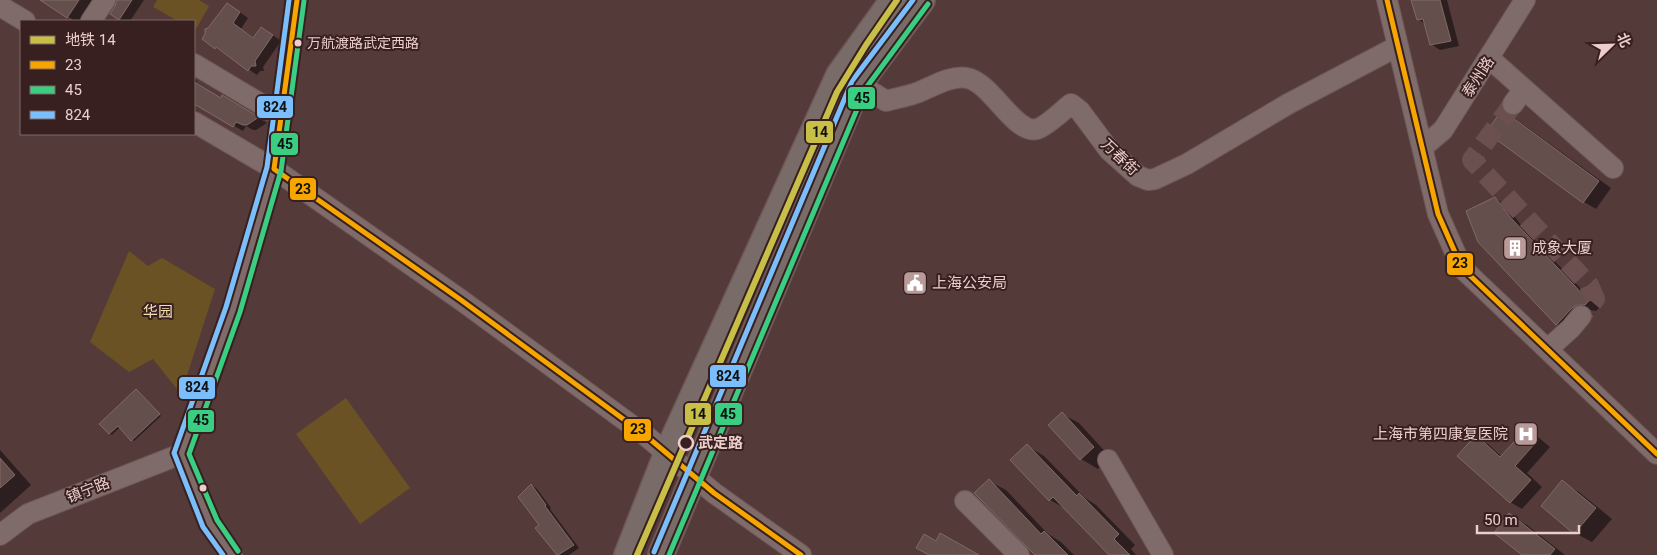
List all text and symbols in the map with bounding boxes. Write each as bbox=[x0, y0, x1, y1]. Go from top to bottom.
legend bbox=[20, 20, 195, 135]
north arrow bbox=[1587, 20, 1637, 70]
text: 北 bbox=[1614, 30, 1634, 49]
text: 地铁 14 bbox=[65, 31, 116, 49]
place label: 万航渡路武定西路 bbox=[307, 35, 419, 51]
marker: 万航渡路武定西路 bbox=[293, 38, 303, 48]
street label: 泰州路 bbox=[1458, 53, 1498, 101]
text: 23 bbox=[65, 56, 82, 74]
text: 45 bbox=[65, 81, 82, 99]
line badge: 45 bbox=[847, 86, 876, 110]
text: 45 bbox=[854, 90, 870, 106]
line badge: 824 bbox=[256, 95, 294, 119]
text: 824 bbox=[263, 99, 287, 115]
text: 824 bbox=[65, 106, 91, 124]
line badge: 14 bbox=[805, 120, 834, 144]
text: 14 bbox=[812, 124, 828, 140]
line badge: 45 bbox=[270, 132, 299, 156]
street label: 万春街 bbox=[1097, 135, 1143, 179]
text: 45 bbox=[277, 136, 293, 152]
line badge: 23 bbox=[289, 177, 317, 201]
text: 23 bbox=[295, 181, 311, 197]
building icon: 成象大厦 bbox=[1502, 235, 1528, 261]
place label: 成象大厦 bbox=[1532, 239, 1592, 257]
line badge: 23 bbox=[1446, 252, 1474, 276]
text: 23 bbox=[1452, 255, 1468, 271]
public building icon: 上海公安局 bbox=[902, 270, 928, 296]
place label: 上海公安局 bbox=[932, 274, 1007, 292]
park label: 华园 bbox=[143, 303, 173, 321]
line badge: 824 bbox=[709, 364, 747, 388]
text: 824 bbox=[716, 368, 740, 384]
line badge: 824 bbox=[178, 376, 216, 400]
text: 824 bbox=[185, 379, 209, 395]
line badge: 14 bbox=[684, 402, 712, 426]
line badge: 45 bbox=[714, 402, 743, 426]
text: 14 bbox=[690, 406, 706, 422]
text: 45 bbox=[720, 406, 736, 422]
line badge: 45 bbox=[187, 409, 215, 433]
text: 45 bbox=[193, 412, 209, 428]
line badge: 23 bbox=[623, 418, 652, 442]
text: 23 bbox=[630, 421, 646, 437]
hospital icon: 上海市第四康复医院 bbox=[1513, 421, 1539, 447]
place label: 上海市第四康复医院 bbox=[1373, 425, 1508, 443]
place label: 武定路 bbox=[698, 434, 743, 452]
marker: 武定路 bbox=[678, 435, 694, 451]
street label: 镇宁路 bbox=[64, 474, 112, 506]
unlabelled marker bbox=[198, 483, 208, 493]
scale bar bbox=[1477, 502, 1580, 534]
text: 50 m bbox=[1484, 511, 1518, 529]

